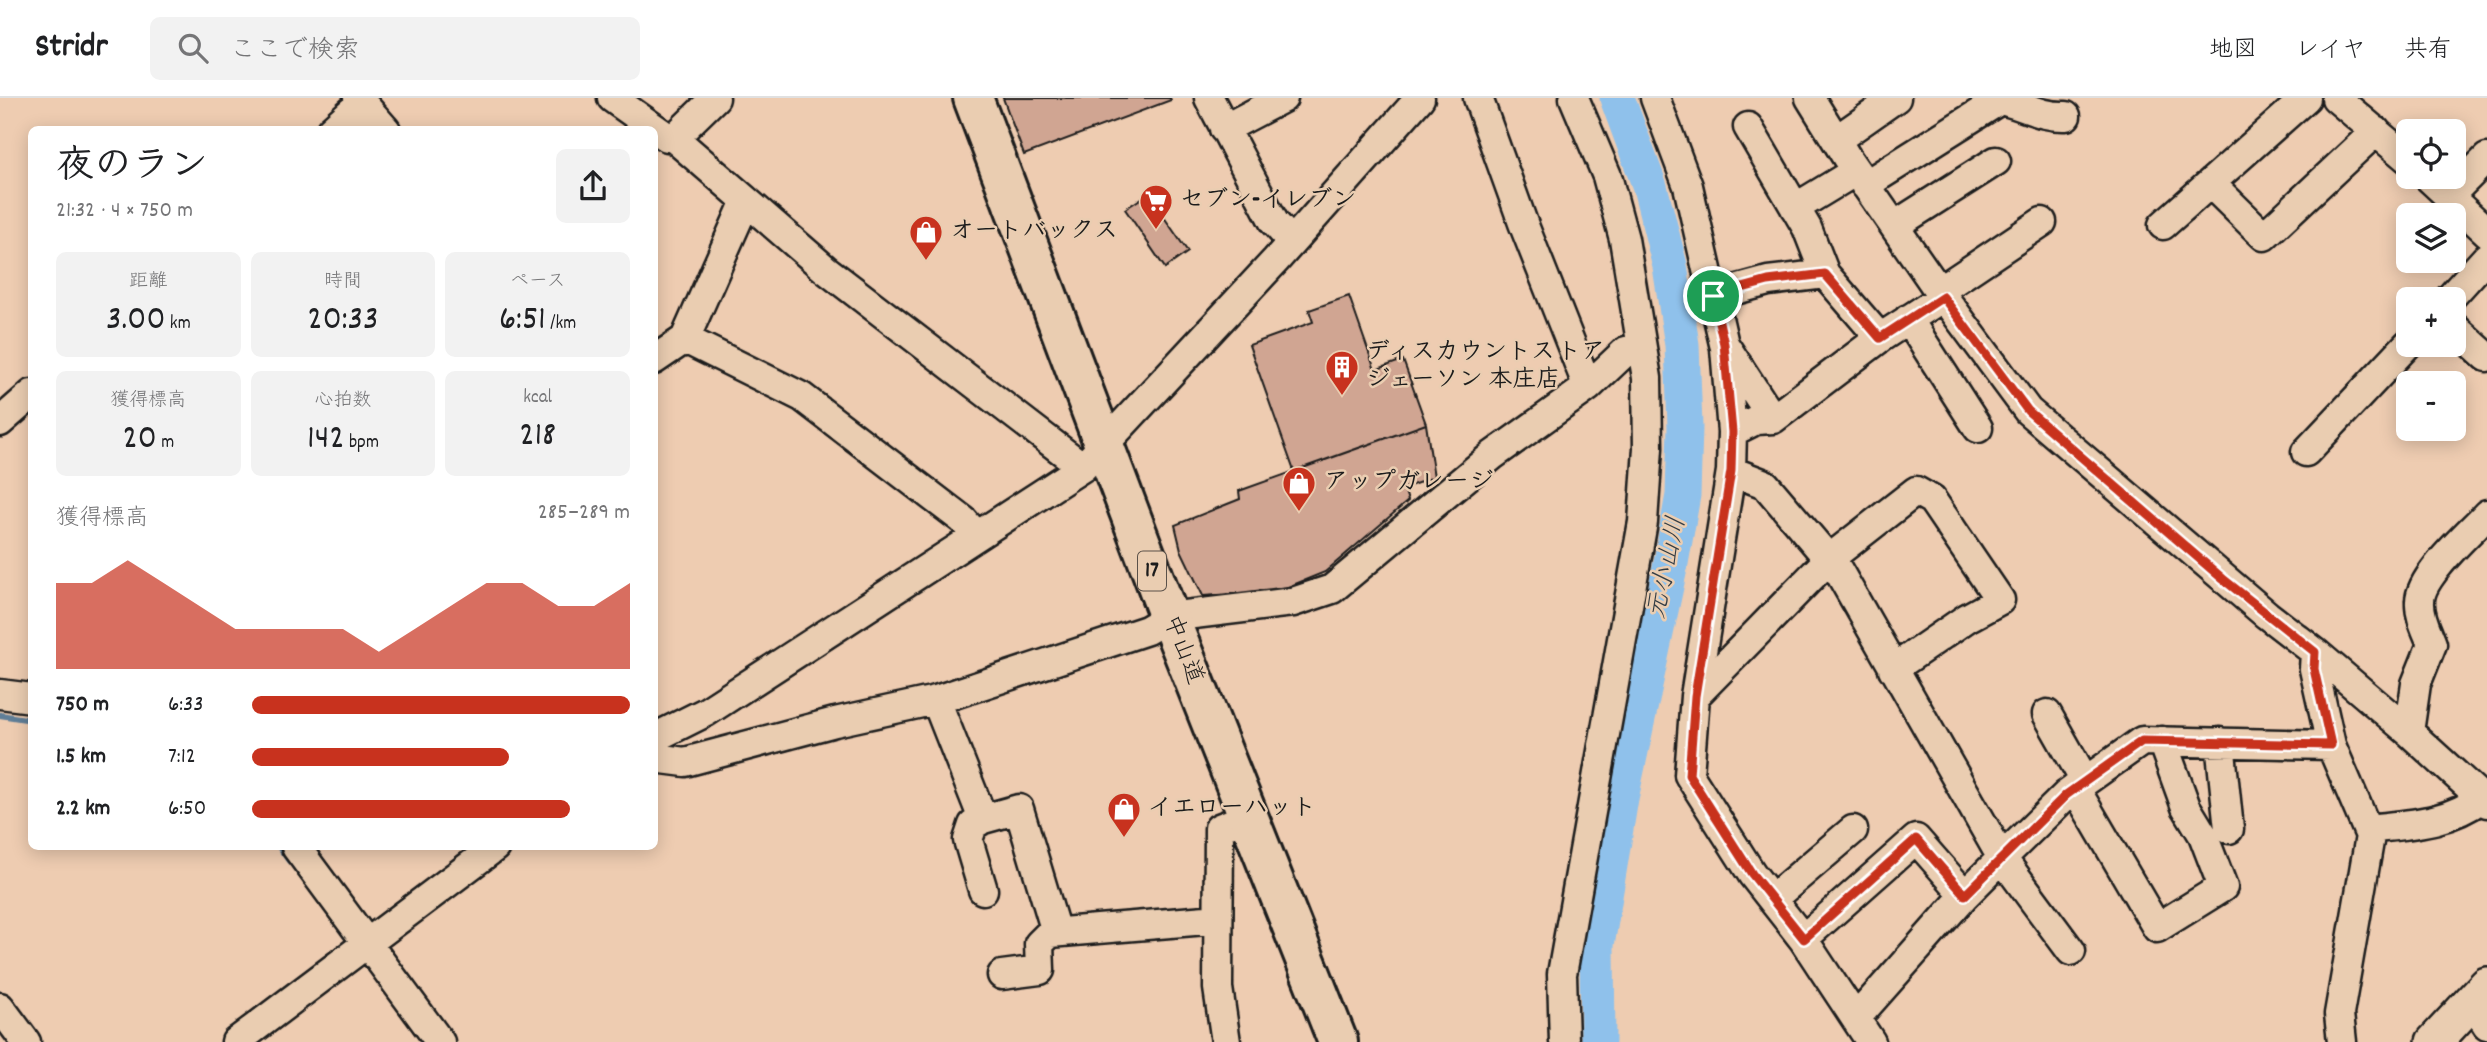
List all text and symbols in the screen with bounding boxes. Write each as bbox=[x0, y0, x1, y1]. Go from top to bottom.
search box bbox=[150, 17, 640, 80]
text: Stridr bbox=[35, 25, 108, 72]
icon: search bbox=[174, 29, 212, 67]
text: ここで検索 bbox=[230, 33, 360, 70]
text: 地図 bbox=[2209, 34, 2257, 68]
text: レイヤ bbox=[2295, 34, 2366, 68]
text: 共有 bbox=[2404, 34, 2452, 68]
map controls bbox=[2396, 119, 2466, 441]
button: locate bbox=[2396, 119, 2466, 189]
text: 夜のラン bbox=[56, 141, 208, 196]
button: share bbox=[556, 149, 630, 223]
supermarket icon: セブン-イレブン bbox=[1137, 182, 1175, 231]
place label: セブン-イレブン bbox=[1180, 184, 1356, 218]
text: 21:32 · 4 × 750 m bbox=[56, 195, 193, 228]
button: layers bbox=[2396, 203, 2466, 273]
shop icon: オートバックス bbox=[907, 213, 945, 262]
place label: オートバックス bbox=[950, 215, 1118, 249]
pin bbox=[1683, 266, 1743, 326]
text: 距離 bbox=[129, 269, 167, 296]
text: 時間 bbox=[324, 269, 362, 296]
text: ペース bbox=[510, 269, 566, 296]
icon: arrive bbox=[1694, 277, 1732, 315]
button: + bbox=[2396, 287, 2466, 357]
text: 3.00 bbox=[106, 296, 165, 346]
text: 20:33 bbox=[307, 296, 379, 346]
text: 6:51 bbox=[499, 296, 546, 346]
text: km bbox=[165, 311, 191, 338]
text: /km bbox=[546, 311, 576, 338]
place label: ディスカウントストア ジェーソン 本庄店 bbox=[1366, 336, 1605, 398]
building icon: ディスカウントストア ジェーソン 本庄店 bbox=[1323, 348, 1361, 397]
button: − bbox=[2396, 371, 2466, 441]
text: kcal bbox=[523, 385, 552, 412]
text: 獲得標高 bbox=[110, 388, 186, 415]
text: 心拍数 bbox=[314, 388, 372, 415]
text: 218 bbox=[519, 412, 556, 462]
text: 20 bbox=[122, 415, 157, 465]
text: 142 bbox=[307, 415, 345, 465]
text: m bbox=[157, 430, 174, 457]
text: bpm bbox=[345, 430, 379, 457]
shop icon: アップガレージ bbox=[1280, 464, 1318, 513]
place label: アップガレージ bbox=[1324, 466, 1493, 500]
text: 285–289 m bbox=[538, 497, 630, 530]
text: 獲得標高 bbox=[56, 503, 148, 536]
water label: 元小山川 bbox=[1639, 513, 1697, 623]
road number: 17 bbox=[1138, 551, 1166, 590]
street label: 中山道 bbox=[1153, 610, 1211, 690]
text: 750 m bbox=[56, 689, 109, 722]
text: 6:33 bbox=[168, 689, 204, 722]
text: 1.5 km bbox=[56, 741, 106, 774]
text: 7:12 bbox=[168, 741, 196, 774]
shop icon: イエローハット bbox=[1105, 790, 1143, 839]
place label: イエローハット bbox=[1148, 792, 1316, 826]
text: 2.2 km bbox=[56, 793, 110, 826]
text: 6:50 bbox=[168, 793, 206, 826]

